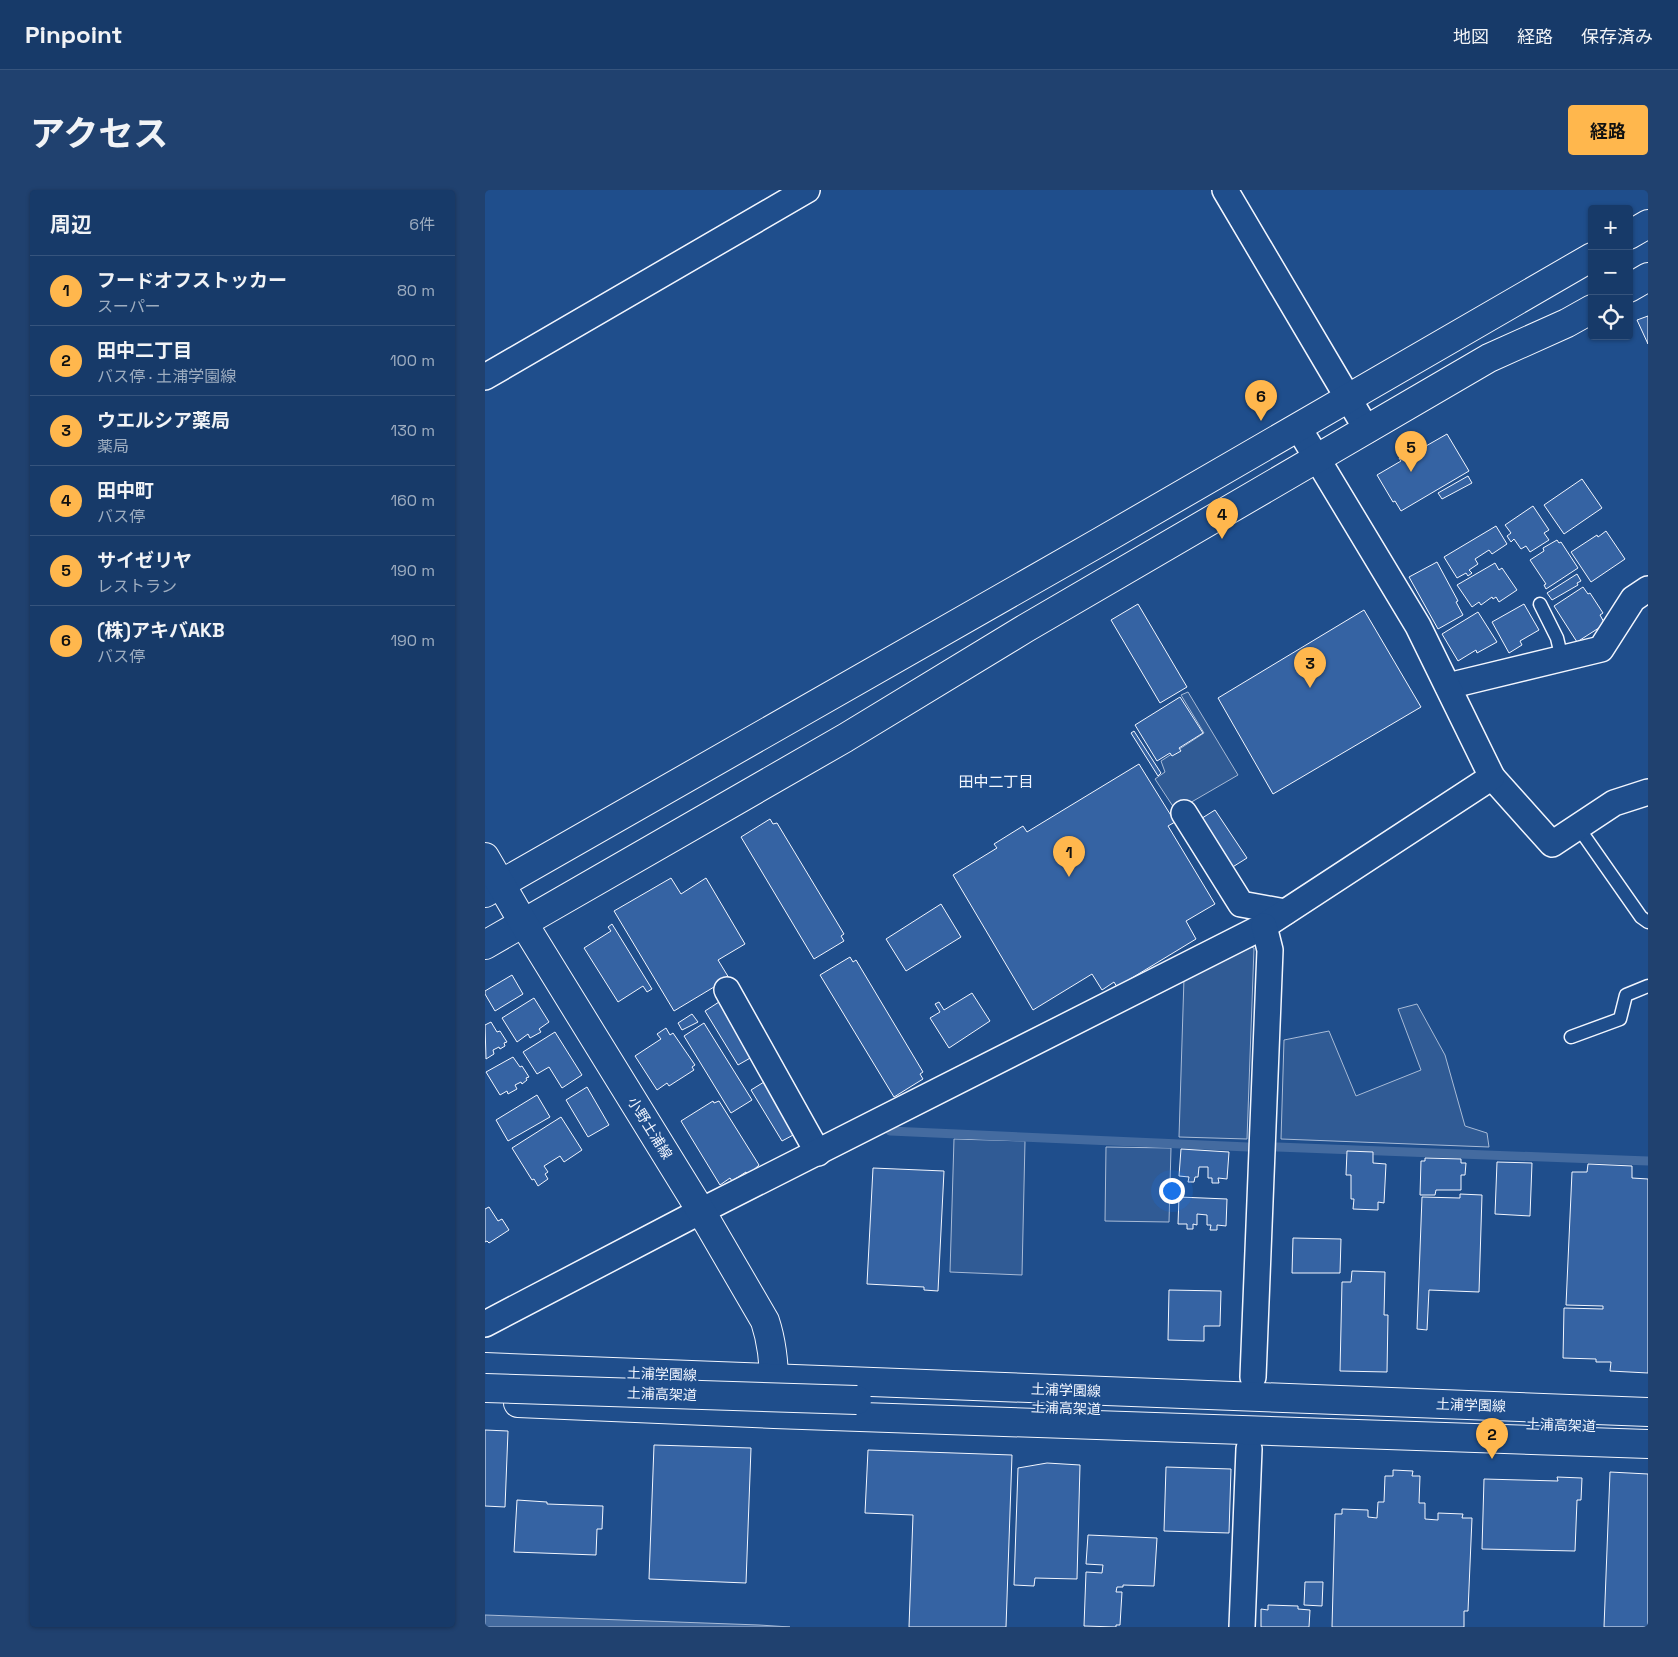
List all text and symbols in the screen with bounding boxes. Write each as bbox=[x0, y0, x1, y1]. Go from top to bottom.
text: Pinpoint bbox=[25, 19, 122, 50]
text: 地図 bbox=[1453, 25, 1489, 48]
text: 経路 bbox=[1517, 25, 1553, 48]
text: 保存済み bbox=[1581, 25, 1653, 48]
button: 経路 bbox=[1568, 105, 1648, 155]
text: アクセス bbox=[30, 112, 168, 156]
map controls bbox=[1588, 205, 1633, 340]
button: + bbox=[1588, 205, 1633, 250]
text: 周辺 bbox=[50, 211, 92, 238]
text: 6件 bbox=[409, 214, 435, 235]
button: − bbox=[1588, 250, 1633, 295]
text: フードオフストッカー bbox=[97, 268, 287, 293]
text: 1 bbox=[62, 280, 70, 301]
text: 80 m bbox=[397, 280, 435, 301]
button: locate bbox=[1588, 295, 1633, 340]
text: スーパー bbox=[97, 296, 161, 317]
text: 田中二丁目 bbox=[97, 338, 192, 363]
text: 2 bbox=[61, 350, 71, 371]
text: 100 m bbox=[390, 350, 435, 371]
text: バス停 · 土浦学園線 bbox=[97, 366, 236, 387]
pin: 6 bbox=[1245, 380, 1277, 421]
text: ウエルシア薬局 bbox=[97, 408, 230, 433]
text: 3 bbox=[61, 420, 71, 441]
text: 130 m bbox=[391, 420, 435, 441]
pin: 5 bbox=[1395, 431, 1427, 472]
text: 薬局 bbox=[97, 436, 129, 457]
text: 田中町 bbox=[97, 478, 154, 503]
text: 4 bbox=[61, 490, 71, 511]
text: 160 m bbox=[390, 490, 435, 511]
pin: 4 bbox=[1206, 498, 1238, 539]
text: バス停 bbox=[97, 506, 145, 527]
text: サイゼリヤ bbox=[97, 548, 192, 573]
text: 5 bbox=[61, 560, 71, 581]
text: 190 m bbox=[390, 560, 435, 581]
text: レストラン bbox=[97, 576, 177, 597]
text: (株)アキバAKB bbox=[97, 618, 225, 643]
text: 6 bbox=[61, 630, 71, 651]
text: 190 m bbox=[390, 630, 435, 651]
text: バス停 bbox=[97, 646, 145, 667]
pin: 3 bbox=[1294, 647, 1326, 688]
district label: 田中二丁目 bbox=[958, 772, 1034, 791]
pin: 1 bbox=[1053, 836, 1085, 877]
street label: 小野土浦線 bbox=[624, 1094, 676, 1162]
your location bbox=[1159, 1178, 1185, 1204]
street label: 土浦学園線 bbox=[627, 1364, 697, 1384]
street label: 土浦学園線 bbox=[1031, 1380, 1101, 1400]
street label: 土浦高架道 bbox=[627, 1384, 697, 1404]
street label: 土浦学園線 bbox=[1436, 1395, 1506, 1415]
street label: 土浦高架道 bbox=[1031, 1398, 1101, 1418]
street label: 土浦高架道 bbox=[1526, 1415, 1596, 1435]
pin: 2 bbox=[1476, 1418, 1508, 1459]

